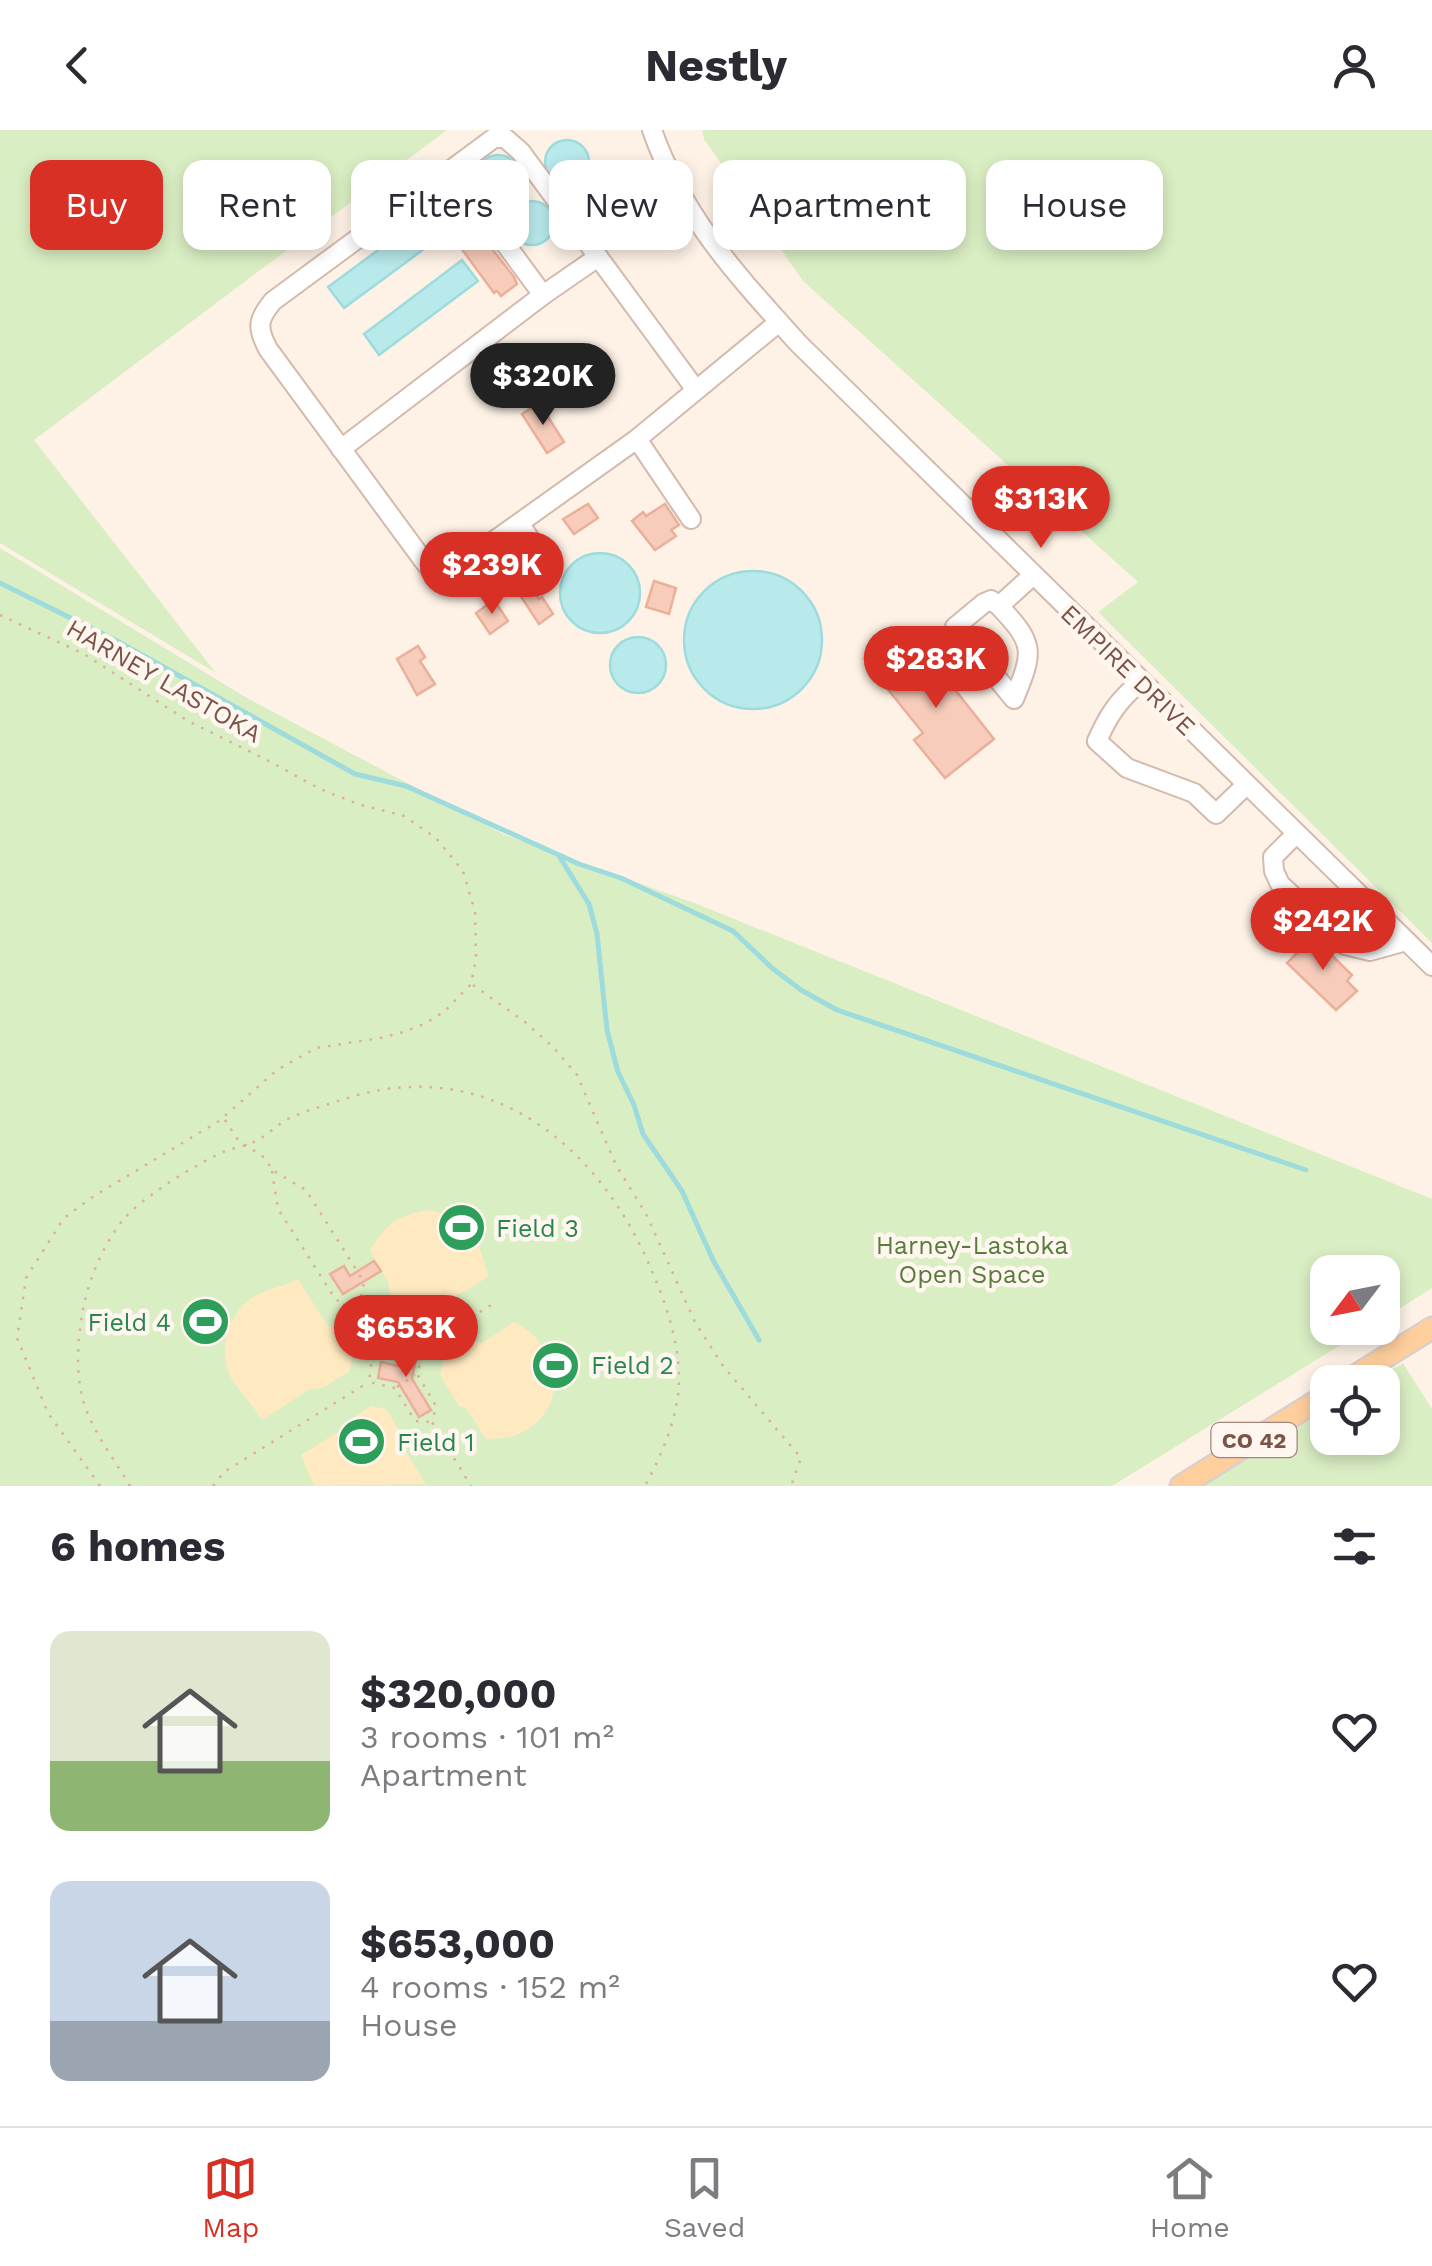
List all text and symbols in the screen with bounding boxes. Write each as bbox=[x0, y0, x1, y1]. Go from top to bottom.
icon: back bbox=[50, 38, 105, 93]
icon: person bbox=[1327, 38, 1382, 93]
text: Nestly bbox=[645, 39, 787, 92]
chip: Buy bbox=[30, 160, 163, 250]
chip: Rent bbox=[183, 160, 331, 250]
chip: Filters bbox=[351, 160, 529, 250]
chip: New bbox=[549, 160, 693, 250]
chip: Apartment bbox=[713, 160, 966, 250]
chip: House bbox=[986, 160, 1163, 250]
pin: $320K bbox=[473, 343, 613, 428]
text: $320K bbox=[492, 356, 594, 394]
pin: $313K bbox=[971, 466, 1111, 551]
text: $313K bbox=[994, 479, 1088, 517]
pin: $239K bbox=[422, 532, 562, 617]
text: $239K bbox=[442, 545, 542, 583]
street label: EMPIRE DRIVE bbox=[1055, 599, 1201, 741]
street label: HARNEY LASTOKA bbox=[61, 613, 267, 749]
pin: $283K bbox=[866, 626, 1006, 711]
text: $283K bbox=[886, 639, 986, 677]
pin: $242K bbox=[1253, 888, 1393, 973]
text: $242K bbox=[1273, 901, 1373, 939]
sports icon: Field 3 bbox=[435, 1202, 487, 1254]
place label: Field 3 bbox=[496, 1214, 579, 1243]
park label: Harney-Lastoka Open Space bbox=[876, 1231, 1068, 1289]
north arrow bbox=[1310, 1255, 1400, 1345]
map controls bbox=[1310, 1255, 1400, 1455]
pin: $653K bbox=[336, 1295, 476, 1380]
sports icon: Field 4 bbox=[180, 1296, 232, 1348]
place label: Field 4 bbox=[88, 1308, 171, 1337]
text: $653K bbox=[356, 1308, 456, 1346]
sports icon: Field 2 bbox=[530, 1339, 582, 1391]
place label: Field 2 bbox=[591, 1351, 674, 1380]
button: locate bbox=[1310, 1365, 1400, 1455]
sports icon: Field 1 bbox=[336, 1416, 388, 1468]
road number: CO 42 bbox=[1212, 1423, 1296, 1457]
place label: Field 1 bbox=[397, 1428, 474, 1457]
icon: filters bbox=[1327, 1519, 1382, 1574]
text: 6 homes bbox=[50, 1522, 225, 1571]
text: $320,000 bbox=[360, 1669, 556, 1718]
icon: home bbox=[130, 1671, 250, 1791]
icon: heart bbox=[1327, 1704, 1382, 1759]
text: 3 rooms · 101 m² bbox=[360, 1718, 614, 1756]
text: Apartment bbox=[360, 1756, 527, 1794]
text: $653,000 bbox=[360, 1919, 555, 1968]
icon: home bbox=[130, 1921, 250, 2041]
icon: heart bbox=[1327, 1954, 1382, 2009]
text: 4 rooms · 152 m² bbox=[360, 1968, 620, 2006]
text: House bbox=[360, 2006, 458, 2044]
tab: Map bbox=[202, 2151, 259, 2244]
tab: Saved bbox=[664, 2151, 745, 2244]
tab: Home bbox=[1150, 2151, 1230, 2244]

